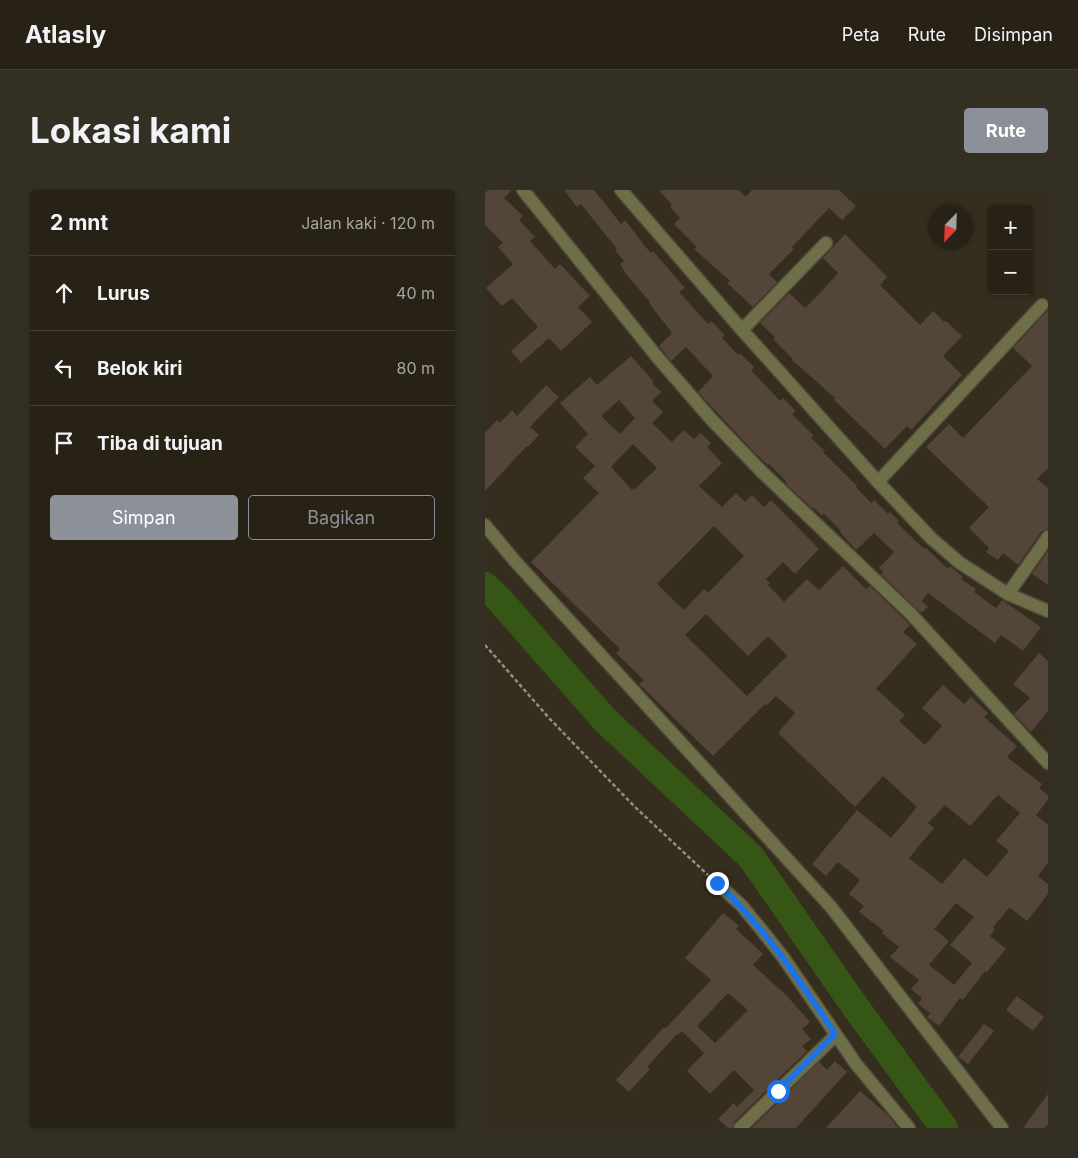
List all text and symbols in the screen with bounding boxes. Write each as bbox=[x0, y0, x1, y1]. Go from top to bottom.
text: Atlasly bbox=[25, 20, 106, 49]
text: Peta bbox=[842, 24, 880, 45]
text: Rute bbox=[908, 24, 946, 45]
text: Disimpan bbox=[974, 24, 1053, 45]
button: Rute bbox=[964, 108, 1048, 153]
text: Lokasi kami bbox=[30, 109, 231, 151]
north arrow bbox=[928, 205, 973, 250]
map controls bbox=[988, 205, 1033, 295]
button: + bbox=[988, 205, 1033, 250]
text: 2 mnt bbox=[50, 210, 108, 235]
text: Jalan kaki · 120 m bbox=[301, 213, 435, 233]
button: − bbox=[988, 250, 1033, 295]
icon: ahead bbox=[50, 279, 78, 307]
text: Lurus bbox=[97, 282, 150, 305]
text: 40 m bbox=[396, 283, 435, 303]
icon: left bbox=[50, 354, 78, 382]
text: Belok kiri bbox=[97, 357, 182, 380]
text: 80 m bbox=[396, 358, 435, 378]
icon: arrive bbox=[50, 429, 78, 457]
text: Tiba di tujuan bbox=[97, 432, 223, 455]
button: Simpan bbox=[50, 495, 238, 540]
button: Bagikan bbox=[248, 495, 435, 540]
route end bbox=[706, 872, 729, 895]
route start bbox=[767, 1080, 790, 1103]

